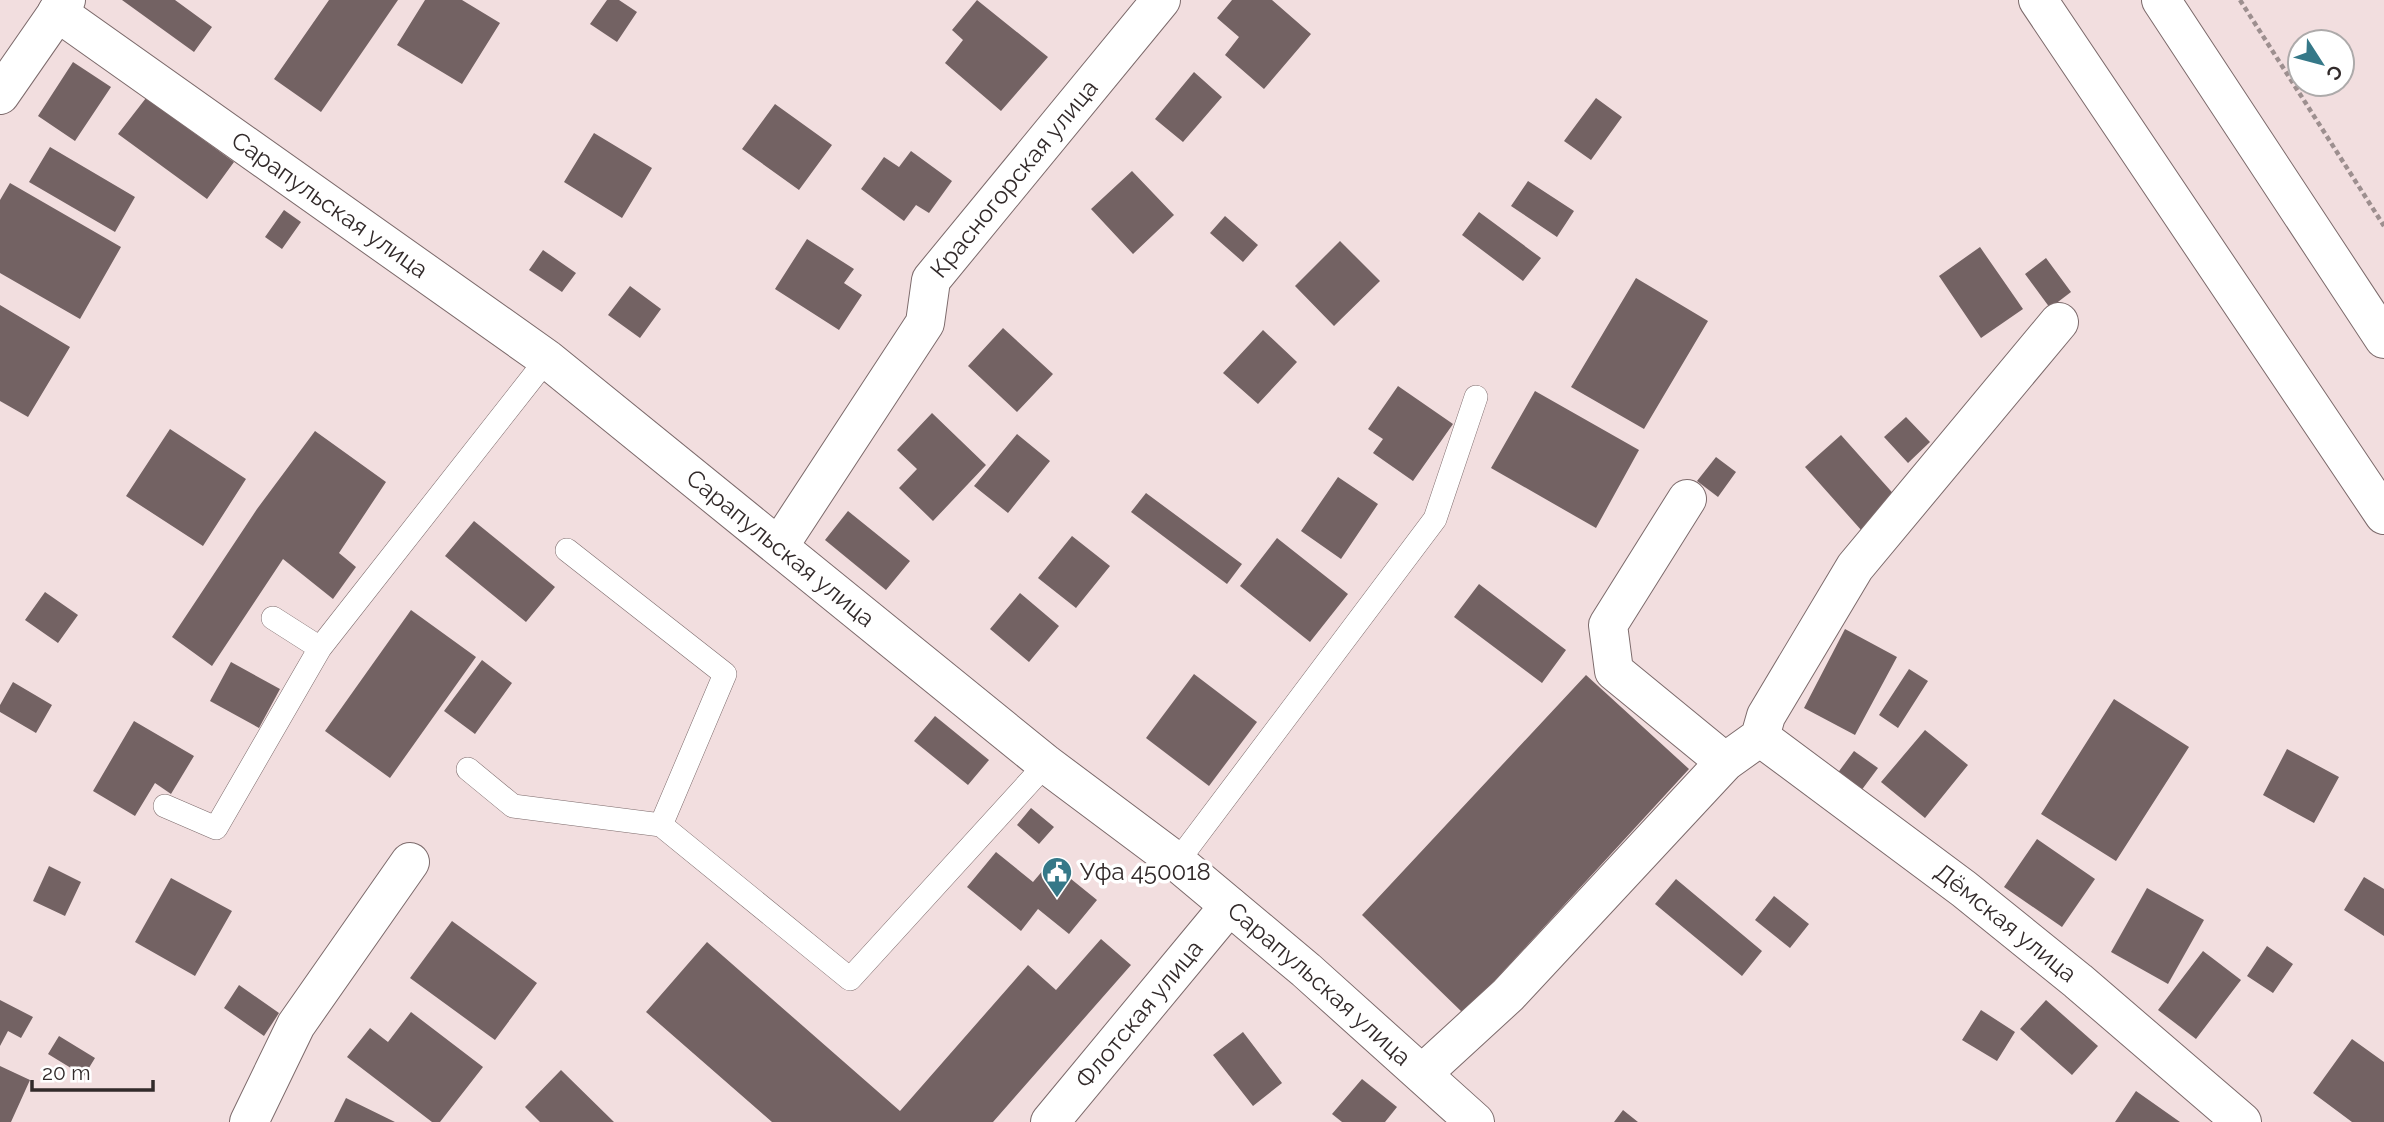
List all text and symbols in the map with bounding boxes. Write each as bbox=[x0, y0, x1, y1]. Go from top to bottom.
north arrow bbox=[2286, 28, 2356, 98]
text: С bbox=[2322, 61, 2347, 85]
street label: Красногорская улица bbox=[924, 73, 1104, 283]
street label: Сарапульская улица bbox=[226, 125, 434, 284]
street label: Сарапульская улица bbox=[681, 463, 881, 633]
public building icon: Уфа 450018 bbox=[1040, 855, 1074, 899]
place label: Уфа 450018 bbox=[1080, 857, 1211, 886]
street label: Дёмская улица bbox=[1929, 857, 2083, 988]
street label: Сарапульская улица bbox=[1222, 896, 1417, 1071]
street label: Флотская улица bbox=[1069, 934, 1209, 1094]
scale bar bbox=[32, 1048, 152, 1092]
text: 20 m bbox=[42, 1060, 90, 1085]

